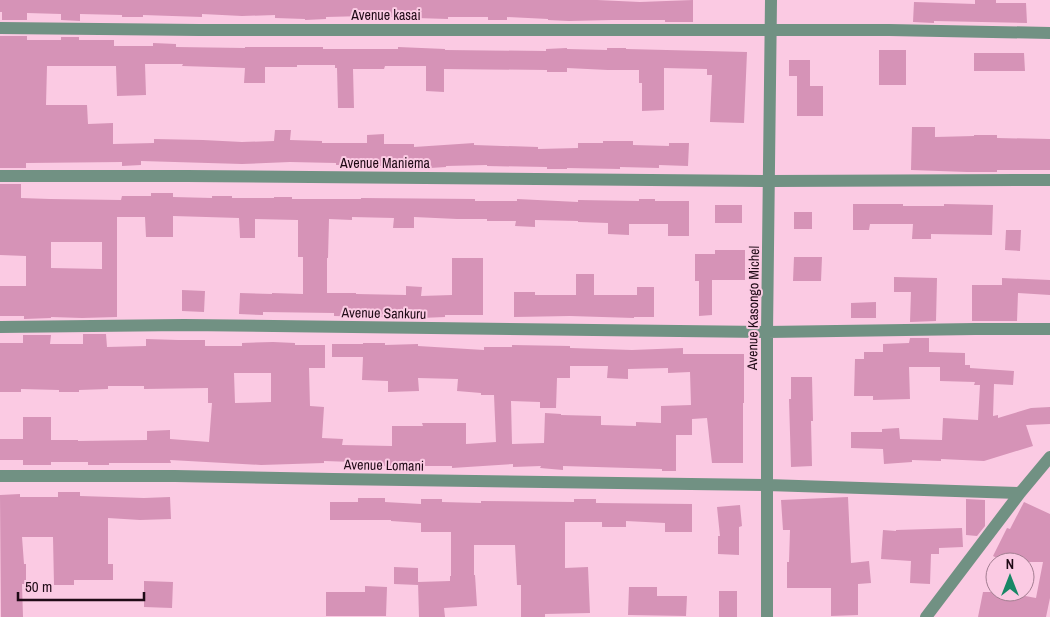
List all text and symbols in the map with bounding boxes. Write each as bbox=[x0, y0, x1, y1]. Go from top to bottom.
street label: Avenue kasai bbox=[350, 6, 421, 24]
street label: Avenue Maniema bbox=[339, 154, 430, 172]
street label: Avenue Kasongo Michel bbox=[743, 246, 763, 371]
street label: Avenue Sankuru bbox=[341, 303, 426, 323]
street label: Avenue Lomani bbox=[343, 455, 424, 475]
north arrow bbox=[985, 552, 1035, 602]
text: N bbox=[1006, 555, 1014, 573]
scale bar bbox=[18, 570, 144, 602]
text: 50 m bbox=[25, 576, 52, 597]

